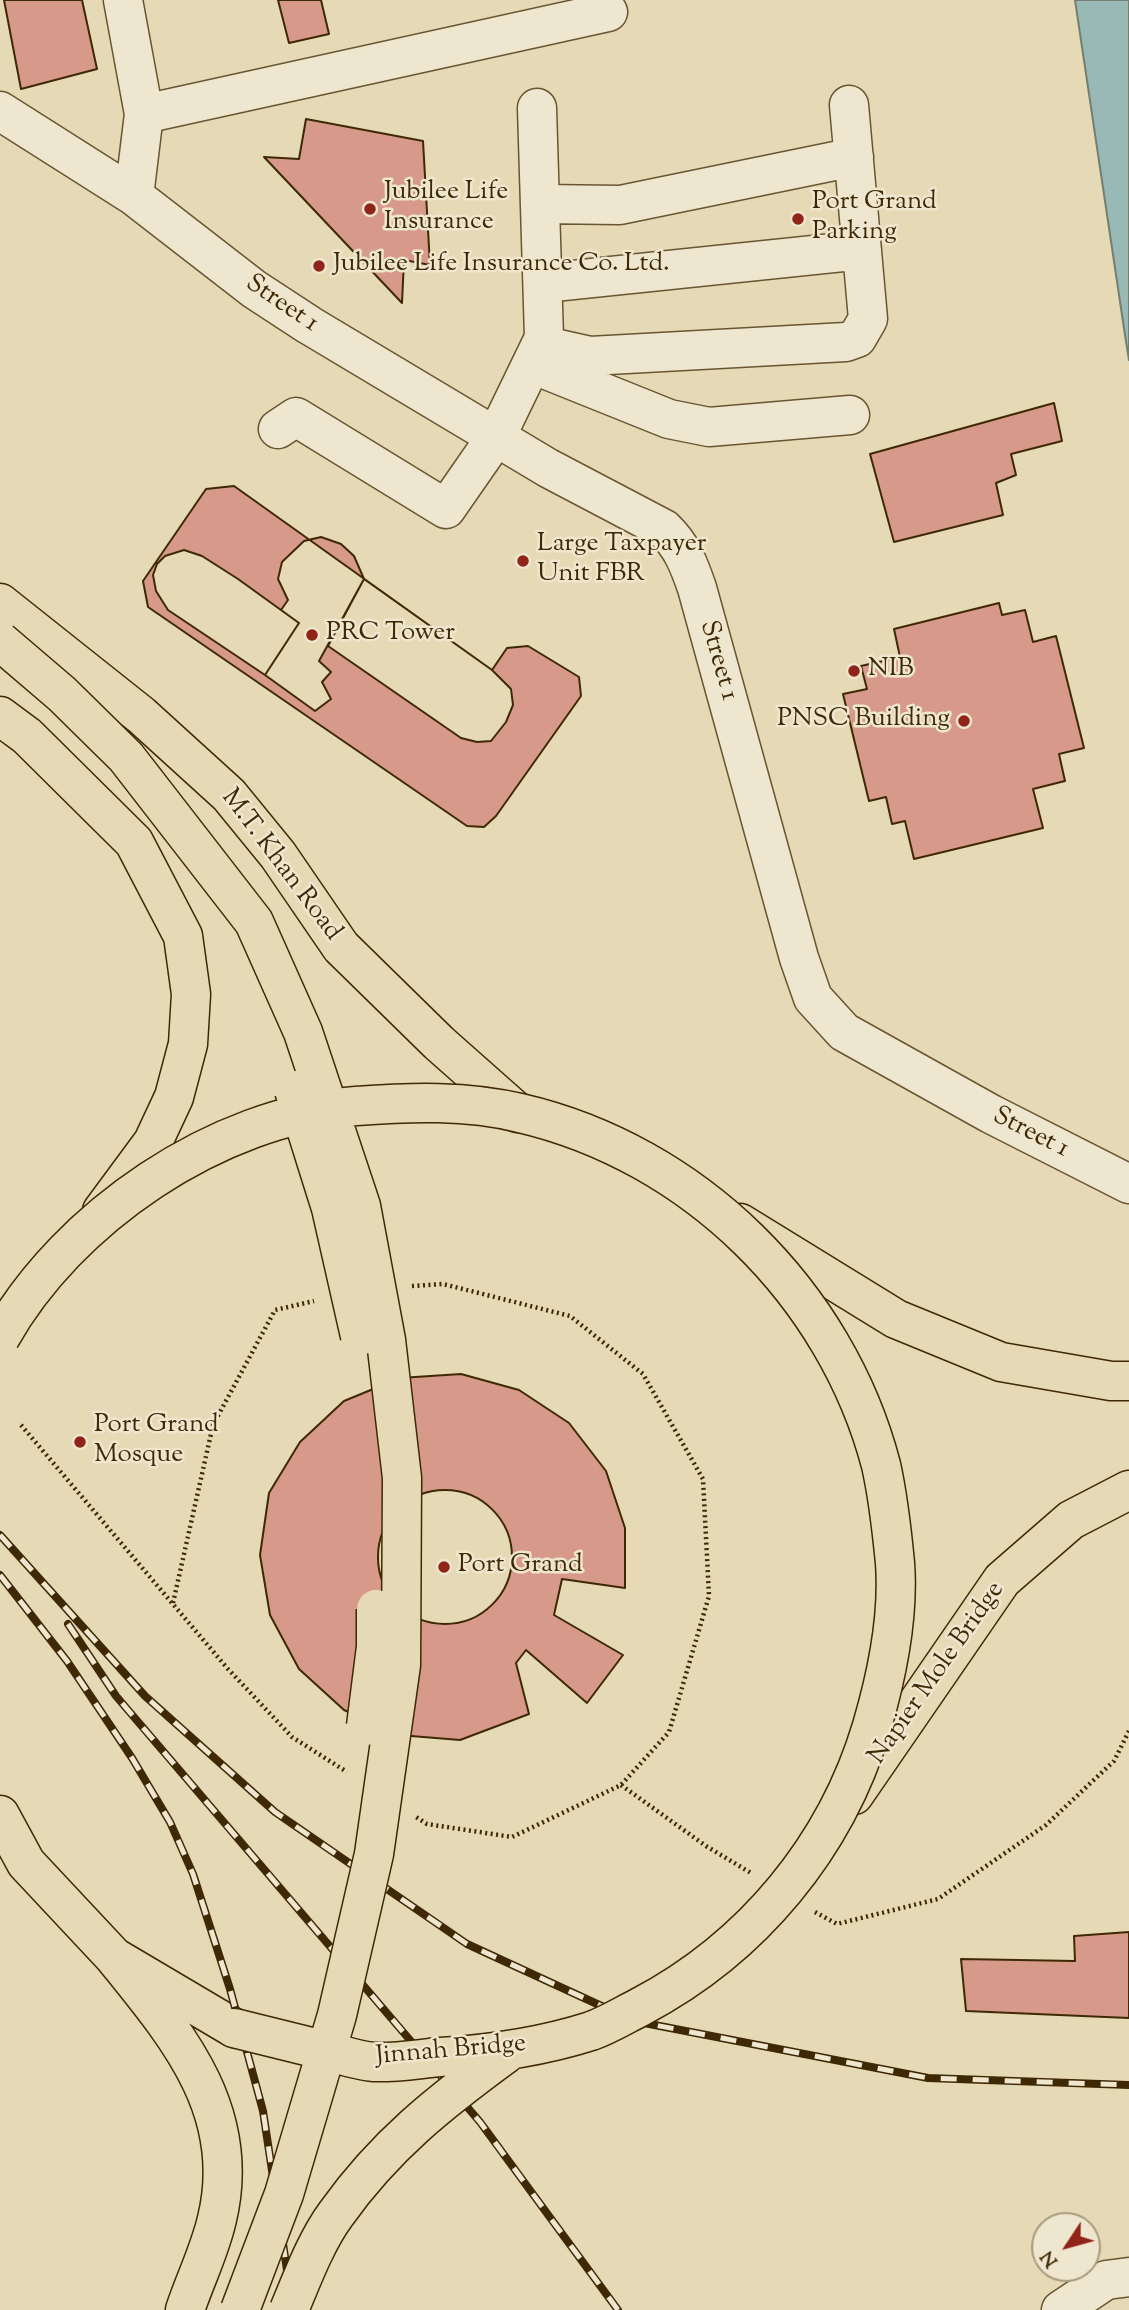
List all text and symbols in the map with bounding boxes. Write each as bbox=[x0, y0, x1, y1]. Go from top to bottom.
place label: Jubilee Life Insurance bbox=[384, 178, 508, 240]
place label: Port Grand Parking bbox=[812, 188, 937, 249]
marker: Jubilee Life Insurance bbox=[362, 201, 378, 217]
marker: Port Grand Parking bbox=[790, 211, 806, 227]
place label: Jubilee Life Insurance Co. Ltd. bbox=[333, 250, 670, 282]
marker: Jubilee Life Insurance Co. Ltd. bbox=[311, 258, 327, 274]
street label: Street 1 bbox=[238, 269, 324, 341]
place label: Large Taxpayer Unit FBR bbox=[537, 530, 707, 592]
marker: Large Taxpayer Unit FBR bbox=[515, 553, 531, 569]
street label: Street 1 bbox=[691, 618, 743, 704]
place label: PRC Tower bbox=[326, 619, 455, 651]
marker: PRC Tower bbox=[304, 627, 320, 643]
place label: NIB bbox=[868, 655, 914, 687]
marker: NIB bbox=[846, 663, 862, 679]
place label: PNSC Building bbox=[777, 705, 950, 737]
marker: PNSC Building bbox=[956, 713, 972, 729]
street label: M.T. Khan Road bbox=[213, 784, 347, 948]
street label: Street 1 bbox=[987, 1102, 1073, 1166]
place label: Port Grand Mosque bbox=[94, 1411, 219, 1472]
marker: Port Grand Mosque bbox=[72, 1434, 88, 1450]
place label: Port Grand bbox=[458, 1551, 583, 1583]
marker: Port Grand bbox=[436, 1559, 452, 1575]
street label: Napier Mole Bridge bbox=[863, 1577, 1013, 1771]
street label: Jinnah Bridge bbox=[374, 2030, 528, 2074]
north arrow bbox=[1031, 2212, 1101, 2282]
text: N bbox=[1035, 2244, 1066, 2273]

